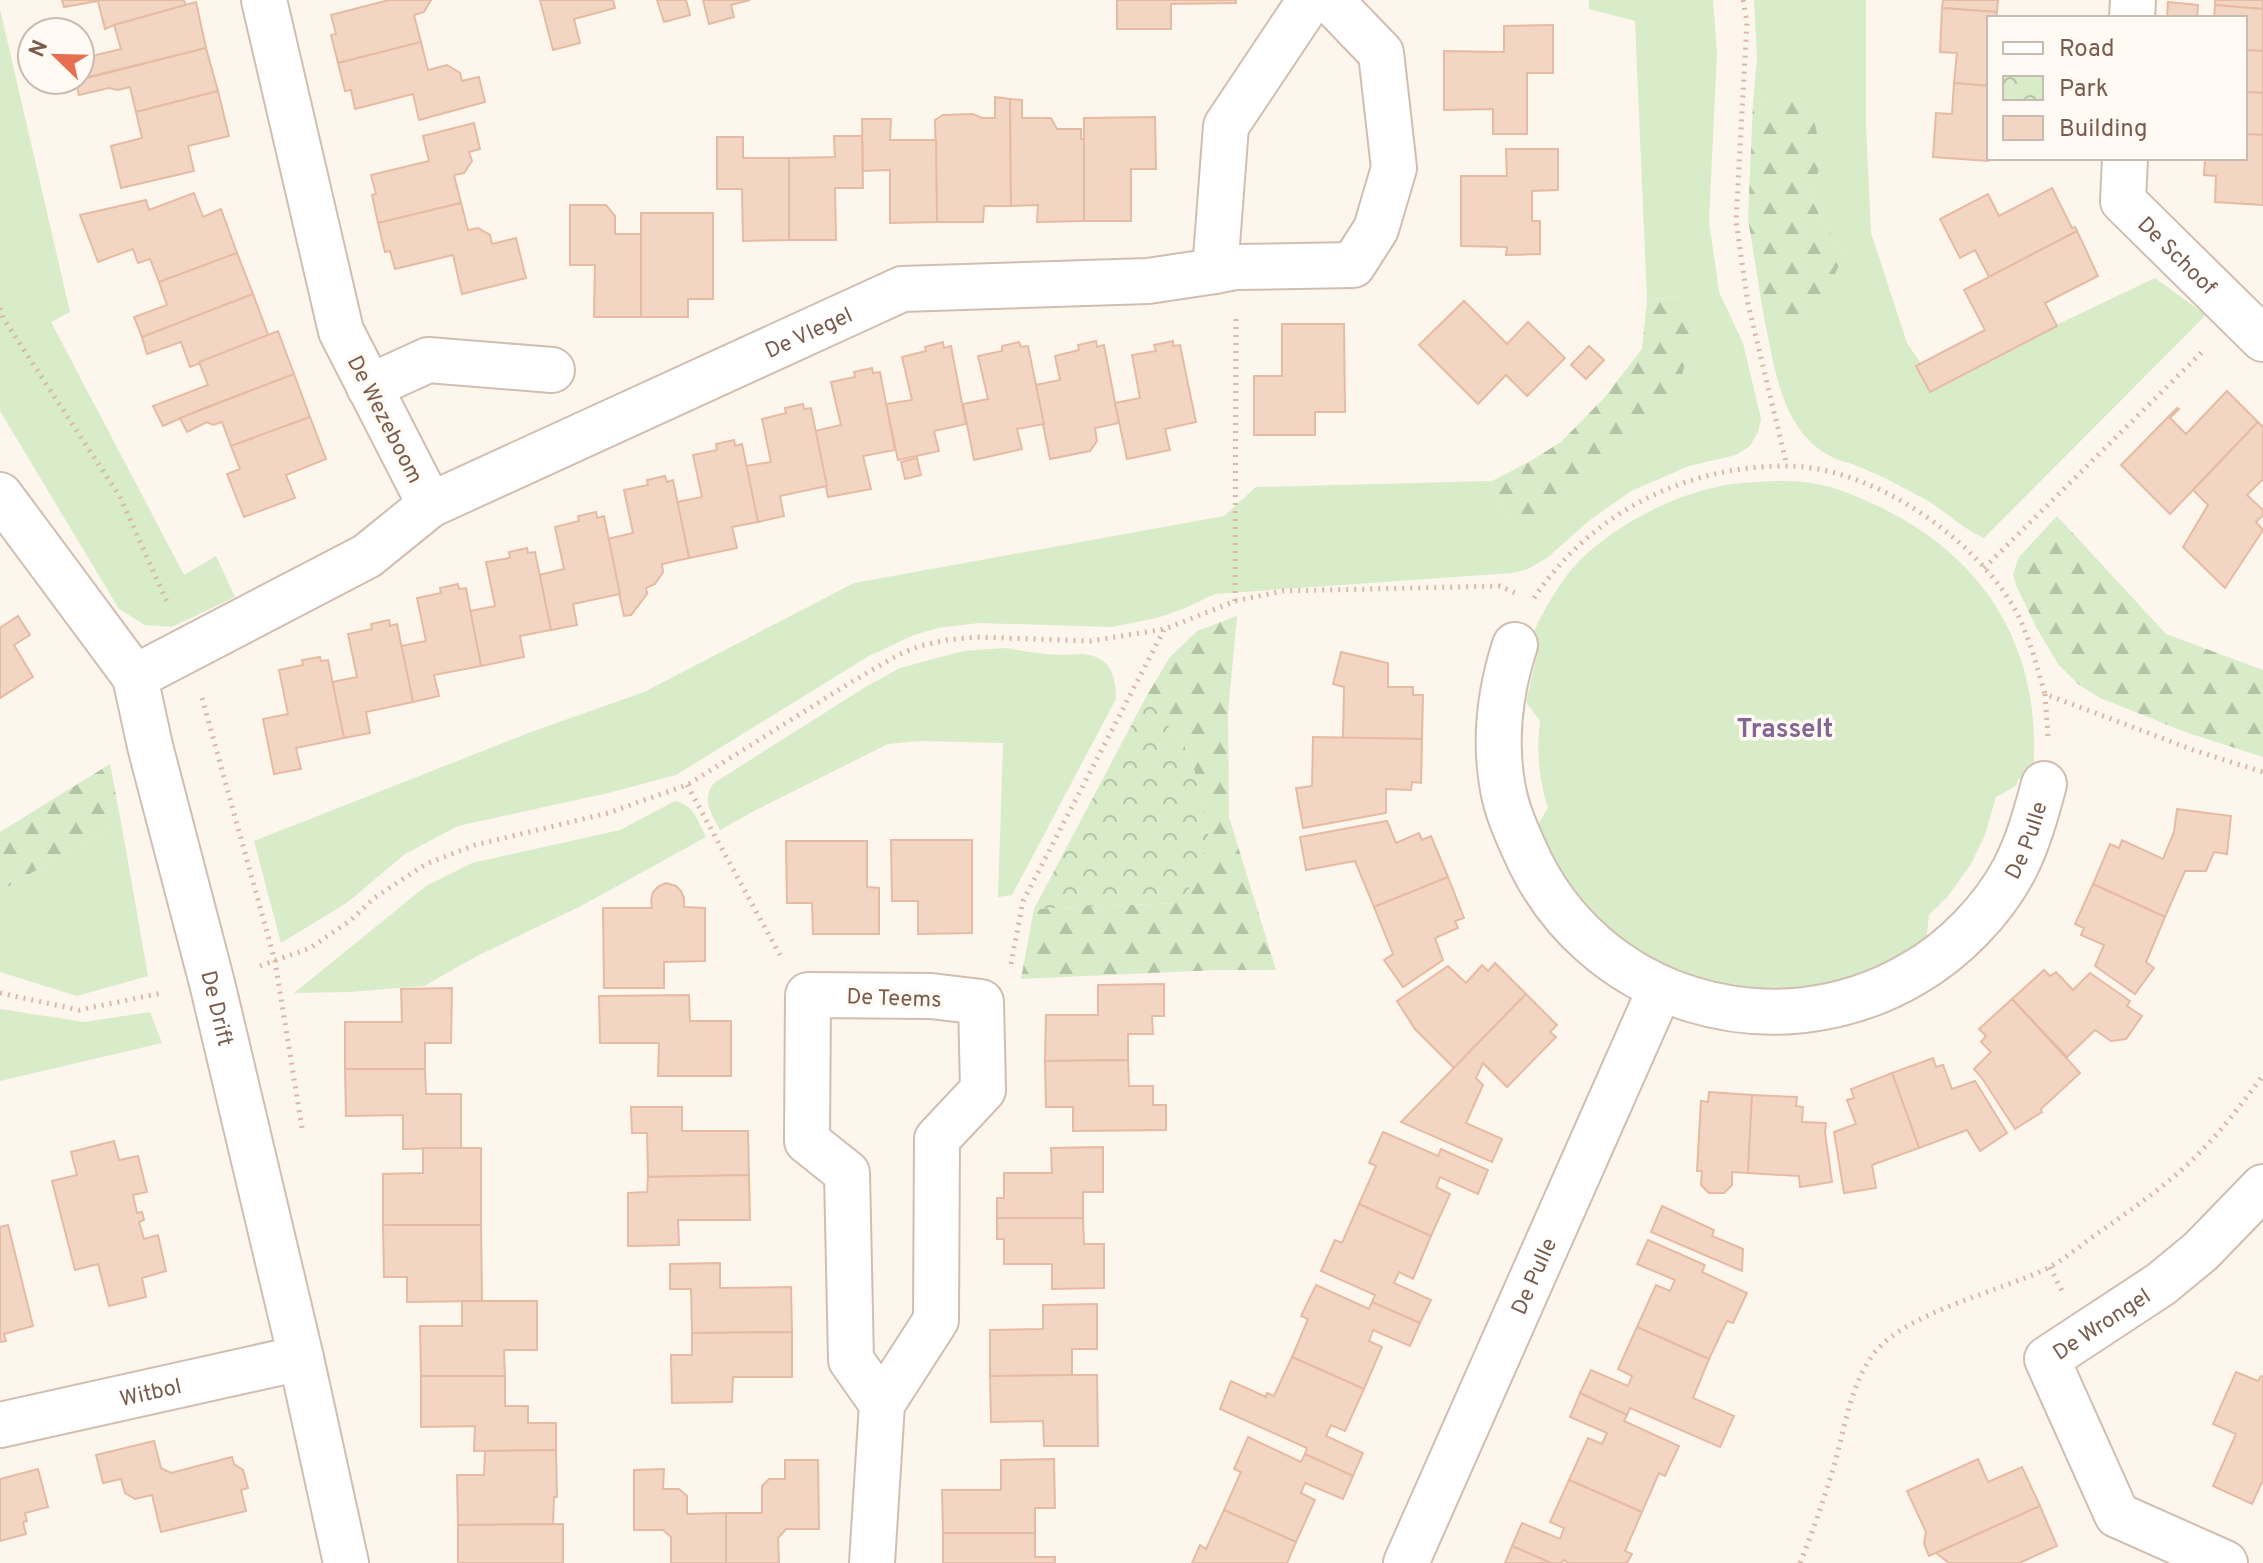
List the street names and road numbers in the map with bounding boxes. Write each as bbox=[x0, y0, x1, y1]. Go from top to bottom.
street label: De Schoof bbox=[2131, 212, 2221, 302]
street label: De Vlegel bbox=[761, 303, 857, 366]
street label: De Wezeboom bbox=[340, 352, 428, 489]
street label: De Pulle bbox=[2000, 799, 2055, 885]
street label: De Drift bbox=[193, 968, 238, 1049]
street label: De Teems bbox=[846, 984, 942, 1015]
street label: De Pulle bbox=[1507, 1234, 1564, 1319]
street label: De Wrongel bbox=[2049, 1284, 2157, 1367]
street label: Witbol bbox=[117, 1374, 184, 1414]

